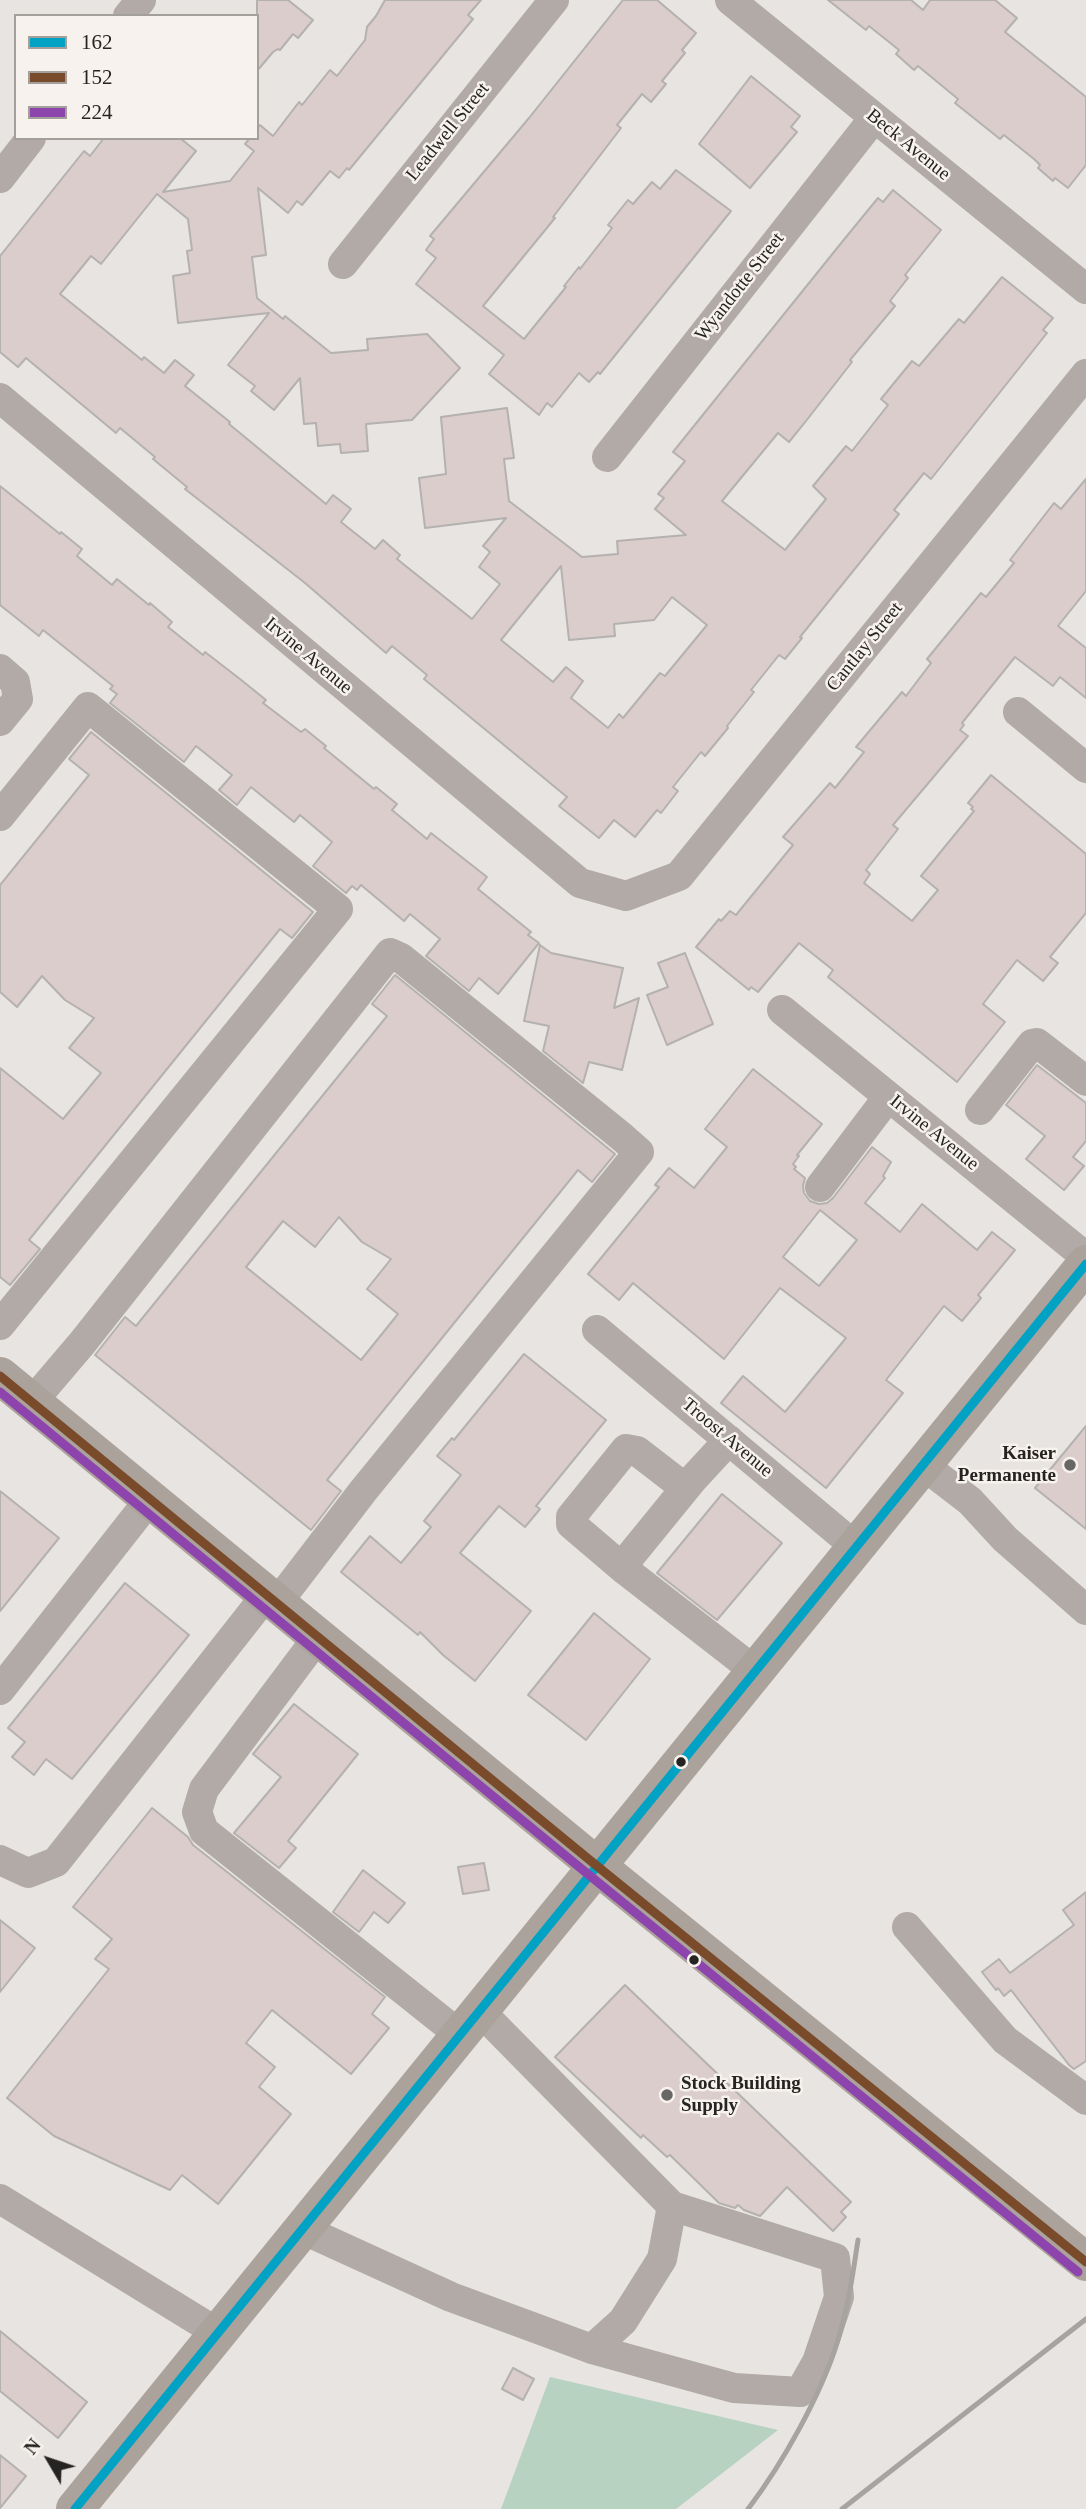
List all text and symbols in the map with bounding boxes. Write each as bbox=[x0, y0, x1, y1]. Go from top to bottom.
legend bbox=[14, 14, 259, 140]
text: 162 bbox=[81, 30, 113, 54]
text: 152 bbox=[81, 65, 113, 89]
street label: Leadwell Street bbox=[401, 78, 495, 186]
text: 224 bbox=[81, 100, 113, 124]
street label: Beck Avenue bbox=[861, 104, 955, 186]
street label: Wyandotte Street bbox=[691, 228, 789, 346]
street label: Cantlay Street bbox=[822, 598, 908, 696]
street label: Irvine Avenue bbox=[259, 613, 357, 699]
street label: Irvine Avenue bbox=[885, 1090, 983, 1176]
street label: Troost Avenue bbox=[677, 1393, 777, 1483]
place label: Kaiser Permanente bbox=[958, 1443, 1056, 1487]
marker: Kaiser Permanente bbox=[1062, 1457, 1078, 1473]
unlabelled marker bbox=[674, 1755, 688, 1769]
unlabelled marker bbox=[687, 1953, 701, 1967]
place label: Stock Building Supply bbox=[681, 2073, 801, 2117]
marker: Stock Building Supply bbox=[659, 2087, 675, 2103]
north arrow bbox=[14, 2425, 84, 2495]
text: N bbox=[20, 2435, 45, 2458]

